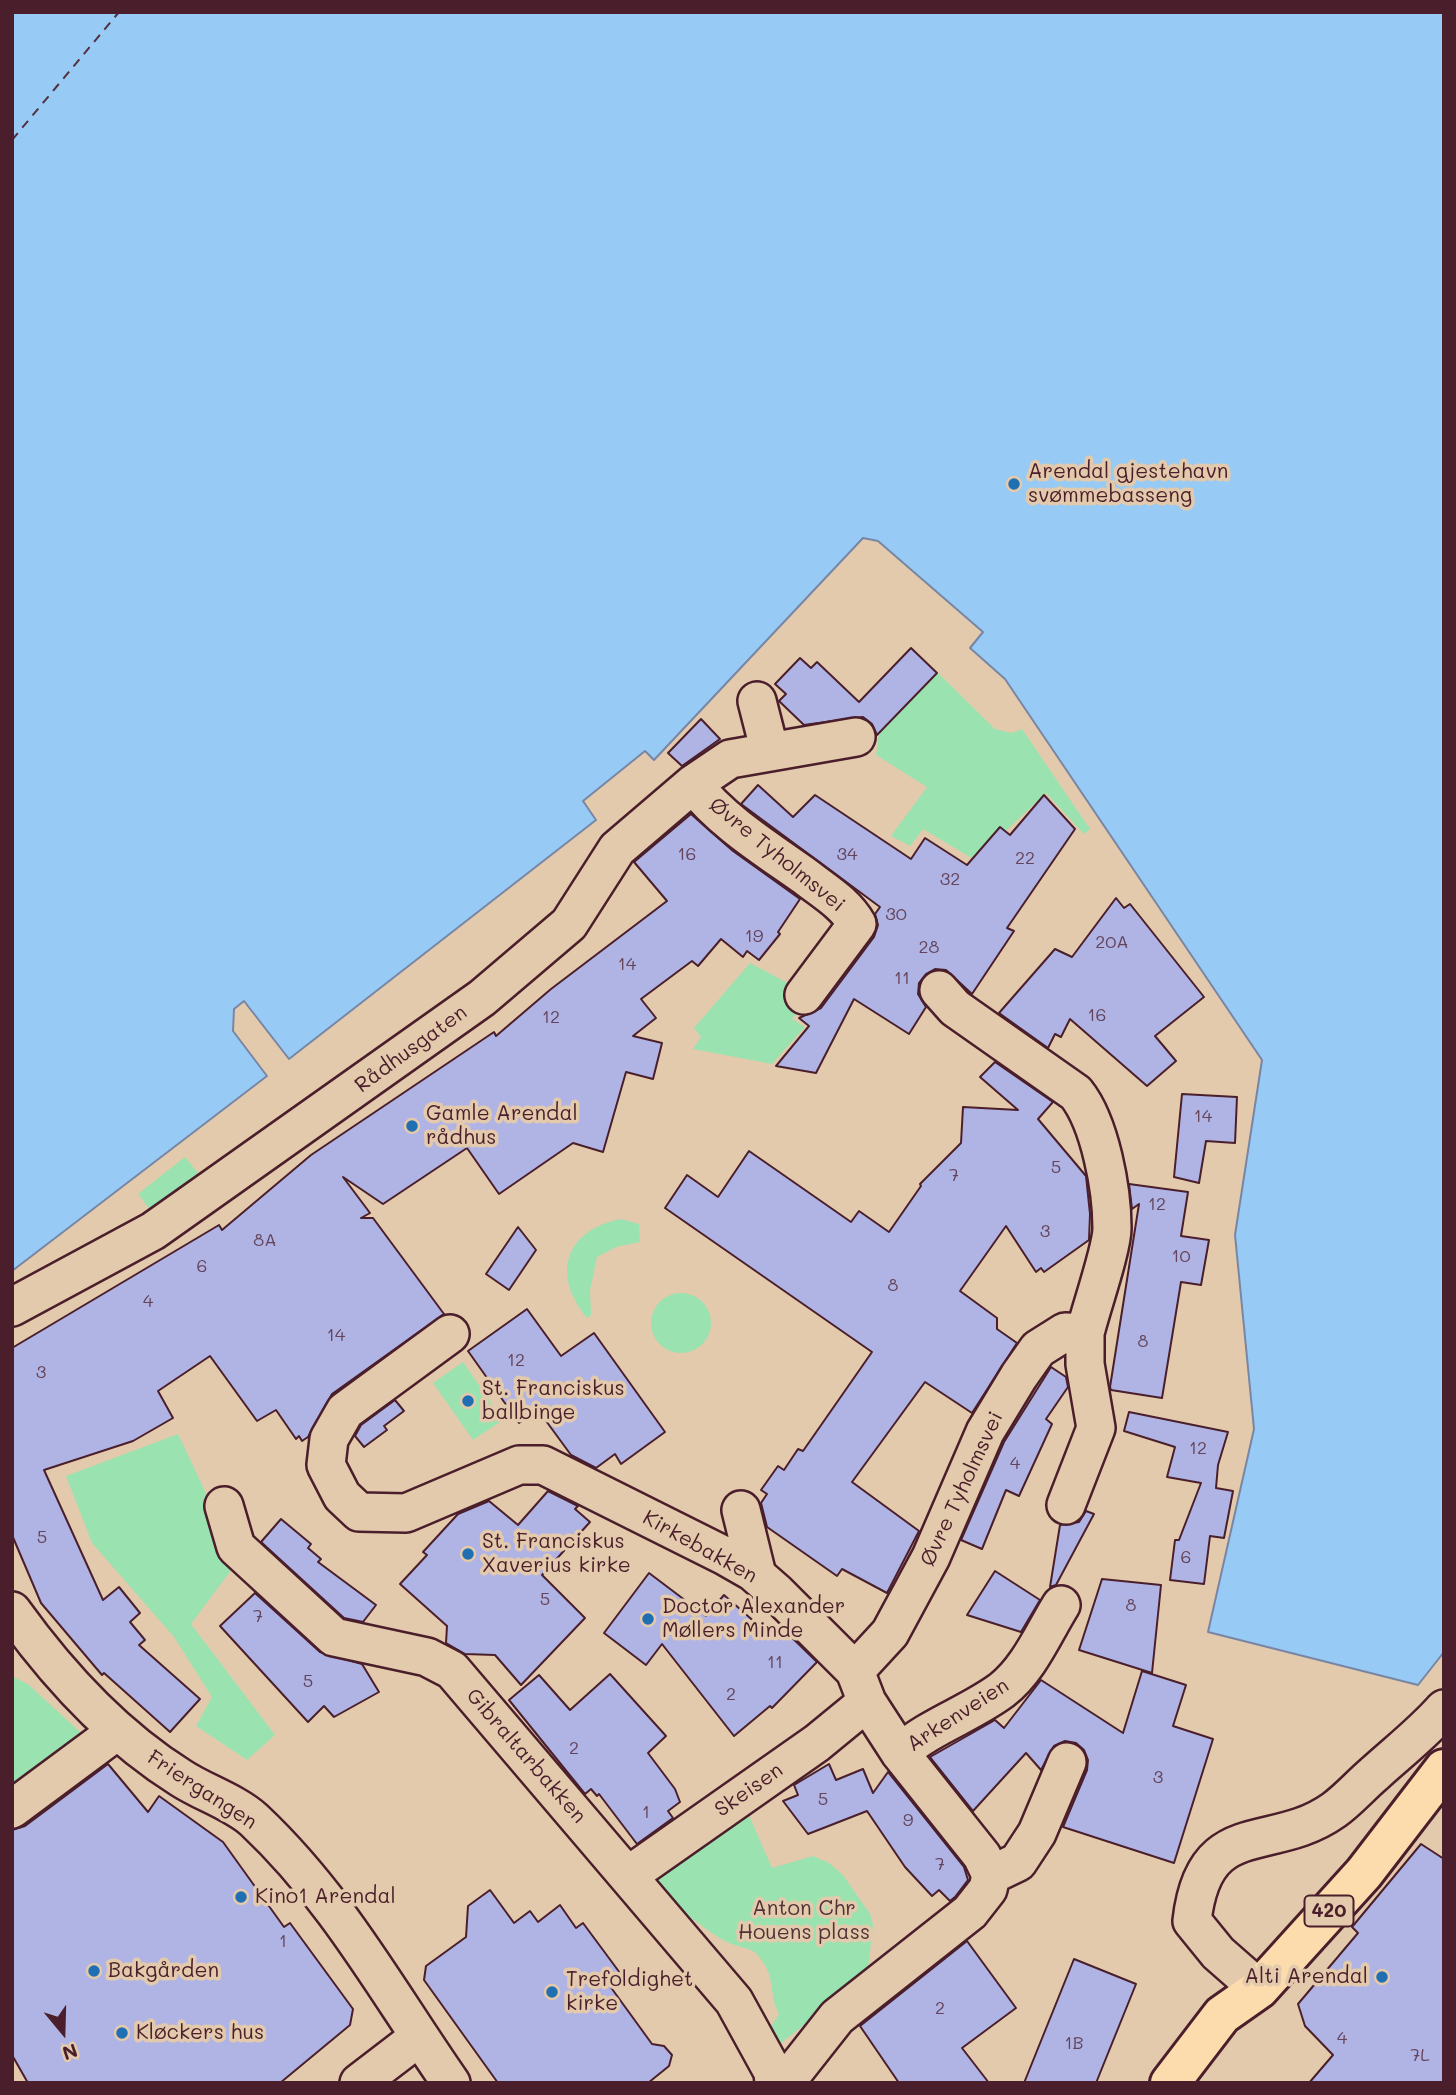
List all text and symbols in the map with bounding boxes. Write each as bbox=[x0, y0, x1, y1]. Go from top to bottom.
place label: Arendal gjestehavn svømmebasseng bbox=[1028, 459, 1228, 509]
marker: Arendal gjestehavn svømmebasseng bbox=[1006, 476, 1022, 492]
street label: Øvre Tyholmsvei bbox=[704, 792, 850, 918]
house number: 16 bbox=[678, 843, 696, 865]
house number: 34 bbox=[836, 843, 858, 865]
house number: 22 bbox=[1015, 847, 1035, 869]
house number: 32 bbox=[940, 868, 960, 890]
house number: 30 bbox=[885, 903, 907, 925]
house number: 19 bbox=[745, 925, 763, 947]
house number: 20A bbox=[1095, 931, 1129, 953]
house number: 28 bbox=[919, 936, 939, 958]
house number: 14 bbox=[618, 953, 636, 975]
house number: 11 bbox=[894, 967, 910, 989]
street label: Rådhusgaten bbox=[350, 1000, 472, 1098]
house number: 16 bbox=[1088, 1004, 1106, 1026]
house number: 12 bbox=[542, 1006, 560, 1028]
place label: Gamle Arendal rådhus bbox=[426, 1101, 578, 1151]
house number: 14 bbox=[1194, 1105, 1212, 1127]
marker: Gamle Arendal rådhus bbox=[404, 1118, 420, 1134]
house number: 5 bbox=[1051, 1156, 1061, 1178]
house number: 7 bbox=[949, 1164, 959, 1186]
house number: 12 bbox=[1148, 1193, 1166, 1215]
house number: 3 bbox=[1040, 1220, 1050, 1242]
house number: 8A bbox=[253, 1229, 277, 1251]
house number: 10 bbox=[1171, 1245, 1191, 1267]
house number: 6 bbox=[197, 1255, 207, 1277]
house number: 8 bbox=[888, 1274, 898, 1296]
house number: 4 bbox=[143, 1290, 153, 1312]
house number: 14 bbox=[327, 1324, 345, 1346]
house number: 8 bbox=[1138, 1330, 1148, 1352]
house number: 12 bbox=[507, 1349, 525, 1371]
house number: 3 bbox=[36, 1361, 46, 1383]
place label: St. Franciskus ballbinge bbox=[482, 1376, 625, 1426]
marker: St. Franciskus ballbinge bbox=[460, 1393, 476, 1409]
street label: Øvre Tyholmsvei bbox=[915, 1408, 1009, 1570]
house number: 12 bbox=[1189, 1437, 1207, 1459]
house number: 4 bbox=[1010, 1452, 1020, 1474]
street label: Kirkebakken bbox=[638, 1505, 762, 1589]
house number: 5 bbox=[37, 1526, 47, 1548]
place label: St. Franciskus Xaverius kirke bbox=[482, 1529, 631, 1579]
marker: St. Franciskus Xaverius kirke bbox=[460, 1546, 476, 1562]
house number: 6 bbox=[1181, 1546, 1191, 1568]
house number: 5 bbox=[540, 1588, 550, 1610]
place label: Doctor Alexander Møllers Minde bbox=[662, 1594, 845, 1644]
house number: 8 bbox=[1126, 1594, 1136, 1616]
house number: 7 bbox=[253, 1605, 263, 1627]
marker: Doctor Alexander Møllers Minde bbox=[640, 1611, 656, 1627]
house number: 11 bbox=[767, 1651, 783, 1673]
house number: 5 bbox=[303, 1670, 313, 1692]
street label: Arkenveien bbox=[902, 1673, 1014, 1757]
street label: Gibraltarbakken bbox=[461, 1683, 591, 1829]
house number: 2 bbox=[726, 1683, 736, 1705]
house number: 2 bbox=[569, 1737, 579, 1759]
street label: Friergangen bbox=[142, 1745, 262, 1835]
street label: Skeisen bbox=[710, 1758, 788, 1822]
house number: 3 bbox=[1153, 1766, 1163, 1788]
house number: 5 bbox=[818, 1788, 828, 1810]
house number: 1 bbox=[642, 1801, 650, 1823]
house number: 9 bbox=[903, 1809, 913, 1831]
house number: 7 bbox=[935, 1853, 945, 1875]
place label: Kino1 Arendal bbox=[255, 1884, 396, 1910]
marker: Kino1 Arendal bbox=[233, 1889, 249, 1905]
park label: Anton Chr Houens plass bbox=[738, 1896, 870, 1946]
road number: 420 bbox=[1304, 1896, 1354, 1926]
house number: 1 bbox=[279, 1930, 287, 1952]
place label: Bakgården bbox=[108, 1958, 219, 1984]
marker: Bakgården bbox=[86, 1963, 102, 1979]
place label: Alti Arendal bbox=[1244, 1964, 1368, 1990]
place label: Trefoldighet kirke bbox=[566, 1967, 693, 2017]
marker: Alti Arendal bbox=[1374, 1969, 1390, 1985]
marker: Trefoldighet kirke bbox=[544, 1984, 560, 2000]
north arrow bbox=[28, 1997, 98, 2067]
house number: 2 bbox=[935, 1997, 945, 2019]
place label: Kløckers hus bbox=[136, 2020, 264, 2046]
marker: Kløckers hus bbox=[114, 2025, 130, 2041]
house number: 4 bbox=[1337, 2027, 1347, 2049]
house number: 1B bbox=[1064, 2032, 1084, 2054]
text: N bbox=[59, 2038, 81, 2066]
house number: 7L bbox=[1410, 2044, 1430, 2066]

